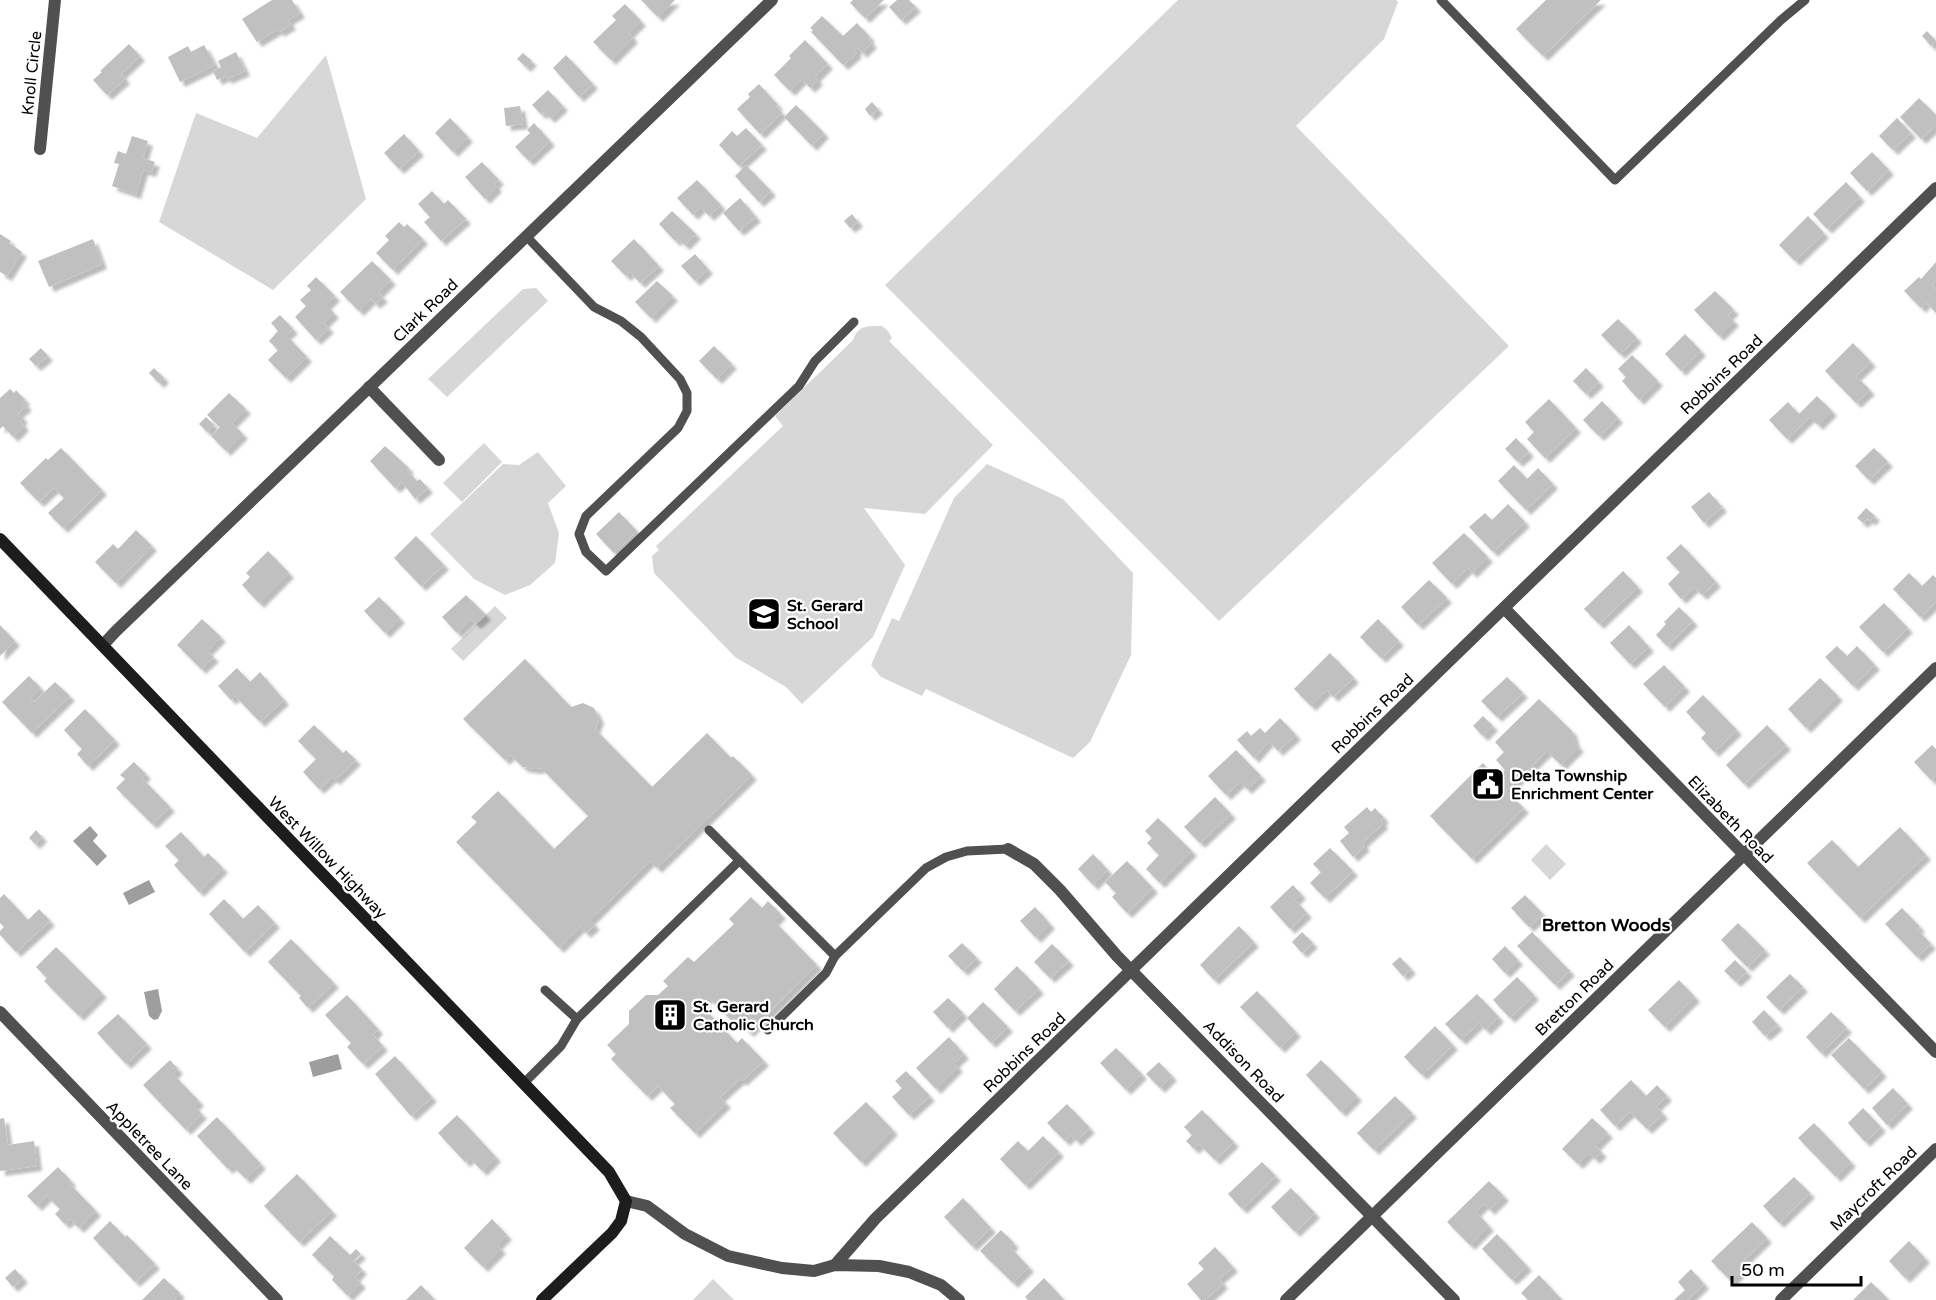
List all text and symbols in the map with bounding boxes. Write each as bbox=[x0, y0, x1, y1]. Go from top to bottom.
street label: Knoll Circle bbox=[18, 30, 46, 116]
street label: Clark Road bbox=[389, 275, 463, 347]
street label: Robbins Road bbox=[1676, 330, 1767, 419]
school or university icon: St. Gerard School bbox=[746, 596, 782, 632]
place label: St. Gerard School bbox=[787, 596, 863, 634]
street label: Robbins Road bbox=[1327, 669, 1418, 758]
public building icon: Delta Township Enrichment Center bbox=[1470, 766, 1506, 802]
place label: Delta Township Enrichment Center bbox=[1511, 766, 1654, 804]
street label: Elizabeth Road bbox=[1683, 772, 1777, 868]
street label: West Willow Highway bbox=[264, 792, 391, 923]
district label: Bretton Woods bbox=[1542, 914, 1671, 936]
street label: Bretton Road bbox=[1531, 955, 1618, 1040]
building icon: St. Gerard Catholic Church bbox=[652, 997, 688, 1033]
place label: St. Gerard Catholic Church bbox=[693, 997, 814, 1035]
street label: Robbins Road bbox=[979, 1008, 1070, 1097]
street label: Addison Road bbox=[1199, 1016, 1288, 1107]
street label: Appletree Lane bbox=[102, 1097, 197, 1194]
street label: Maycroft Road bbox=[1826, 1142, 1921, 1235]
scale bar bbox=[1732, 1249, 1861, 1287]
text: 50 m bbox=[1741, 1259, 1785, 1281]

